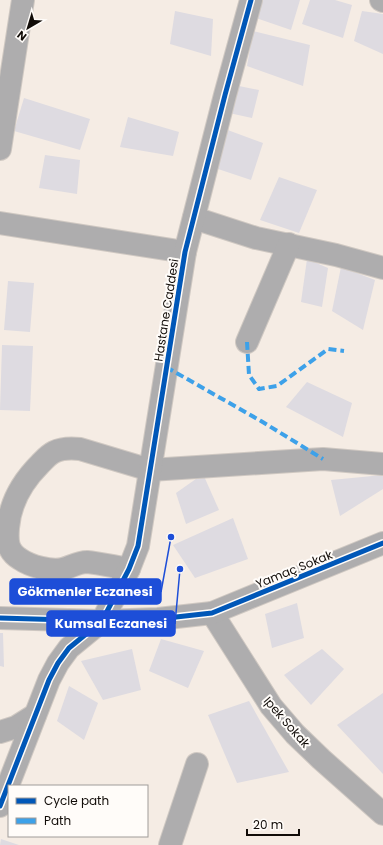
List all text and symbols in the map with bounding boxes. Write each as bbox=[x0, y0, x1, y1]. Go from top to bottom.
north arrow bbox=[8, 8, 48, 48]
text: N bbox=[14, 27, 30, 45]
street label: Hastane Caddesi bbox=[149, 257, 183, 363]
street label: Yamaç Sokak bbox=[253, 546, 336, 592]
callout: Gökmenler Eczanesi bbox=[10, 579, 161, 604]
text: Gökmenler Eczanesi bbox=[18, 582, 153, 601]
callout: Kumsal Eczanesi bbox=[47, 611, 175, 636]
text: Kumsal Eczanesi bbox=[55, 614, 167, 633]
street label: Ipek Sokak bbox=[260, 693, 315, 752]
legend bbox=[8, 785, 148, 837]
text: Cycle path bbox=[44, 792, 109, 809]
scale bar bbox=[247, 811, 299, 837]
text: Path bbox=[44, 812, 71, 829]
text: 20 m bbox=[253, 816, 283, 833]

